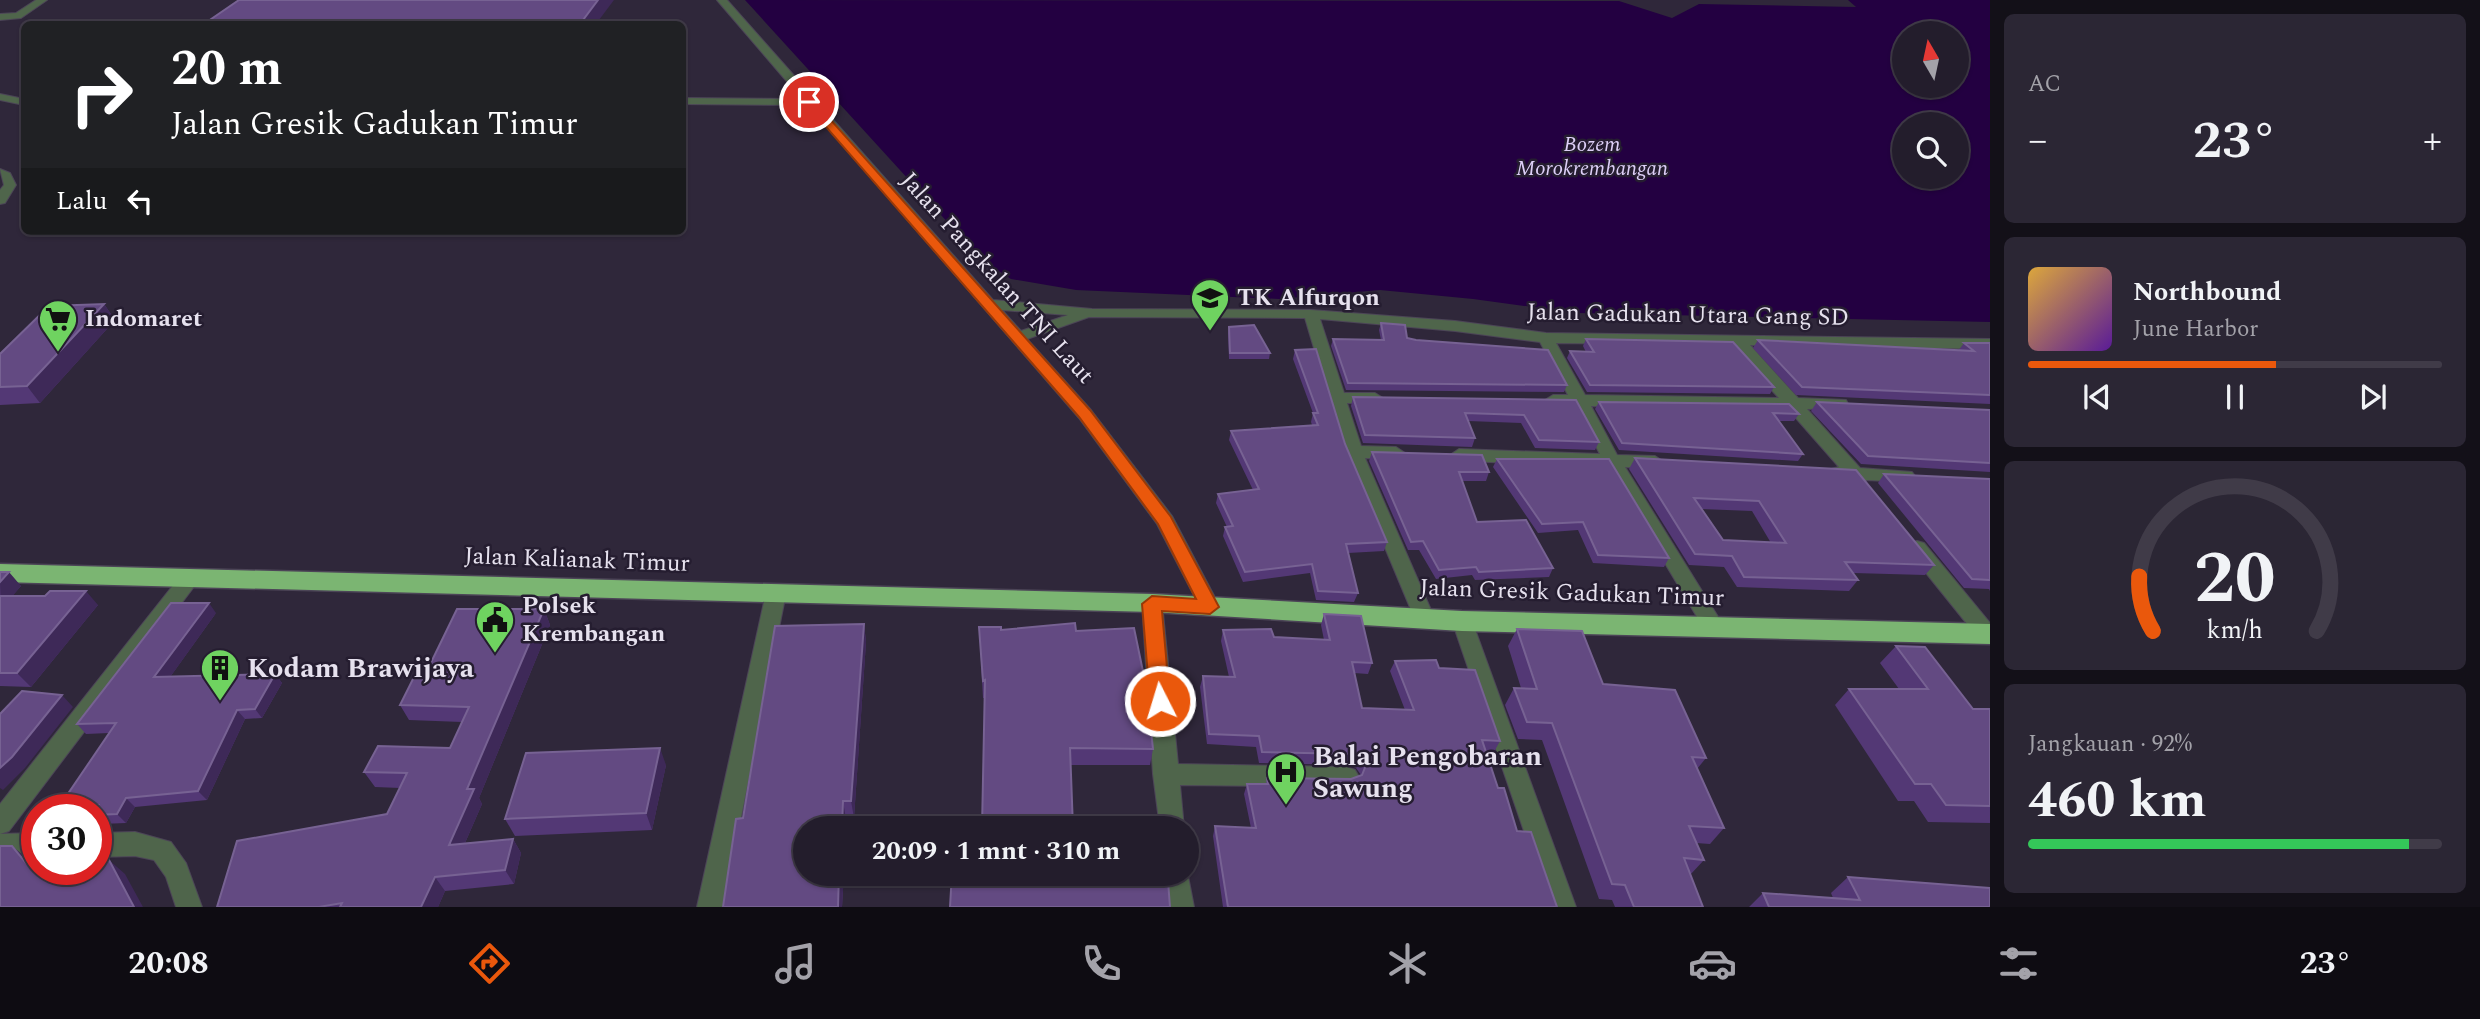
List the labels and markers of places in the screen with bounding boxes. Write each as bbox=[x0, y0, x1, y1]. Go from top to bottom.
pin bbox=[779, 72, 839, 132]
school or university icon: TK Alfurqon bbox=[1189, 277, 1231, 332]
place label: TK Alfurqon bbox=[1237, 280, 1380, 316]
supermarket icon: Indomaret bbox=[37, 298, 79, 353]
place label: Indomaret bbox=[85, 301, 202, 337]
place label: Polsek Krembangan bbox=[522, 588, 665, 652]
public building icon: Polsek Krembangan bbox=[474, 599, 516, 654]
building icon: Kodam Brawijaya bbox=[199, 647, 241, 702]
place label: Kodam Brawijaya bbox=[247, 647, 475, 690]
place label: Balai Pengobaran Sawung bbox=[1313, 735, 1542, 810]
hospital icon: Balai Pengobaran Sawung bbox=[1265, 751, 1307, 806]

